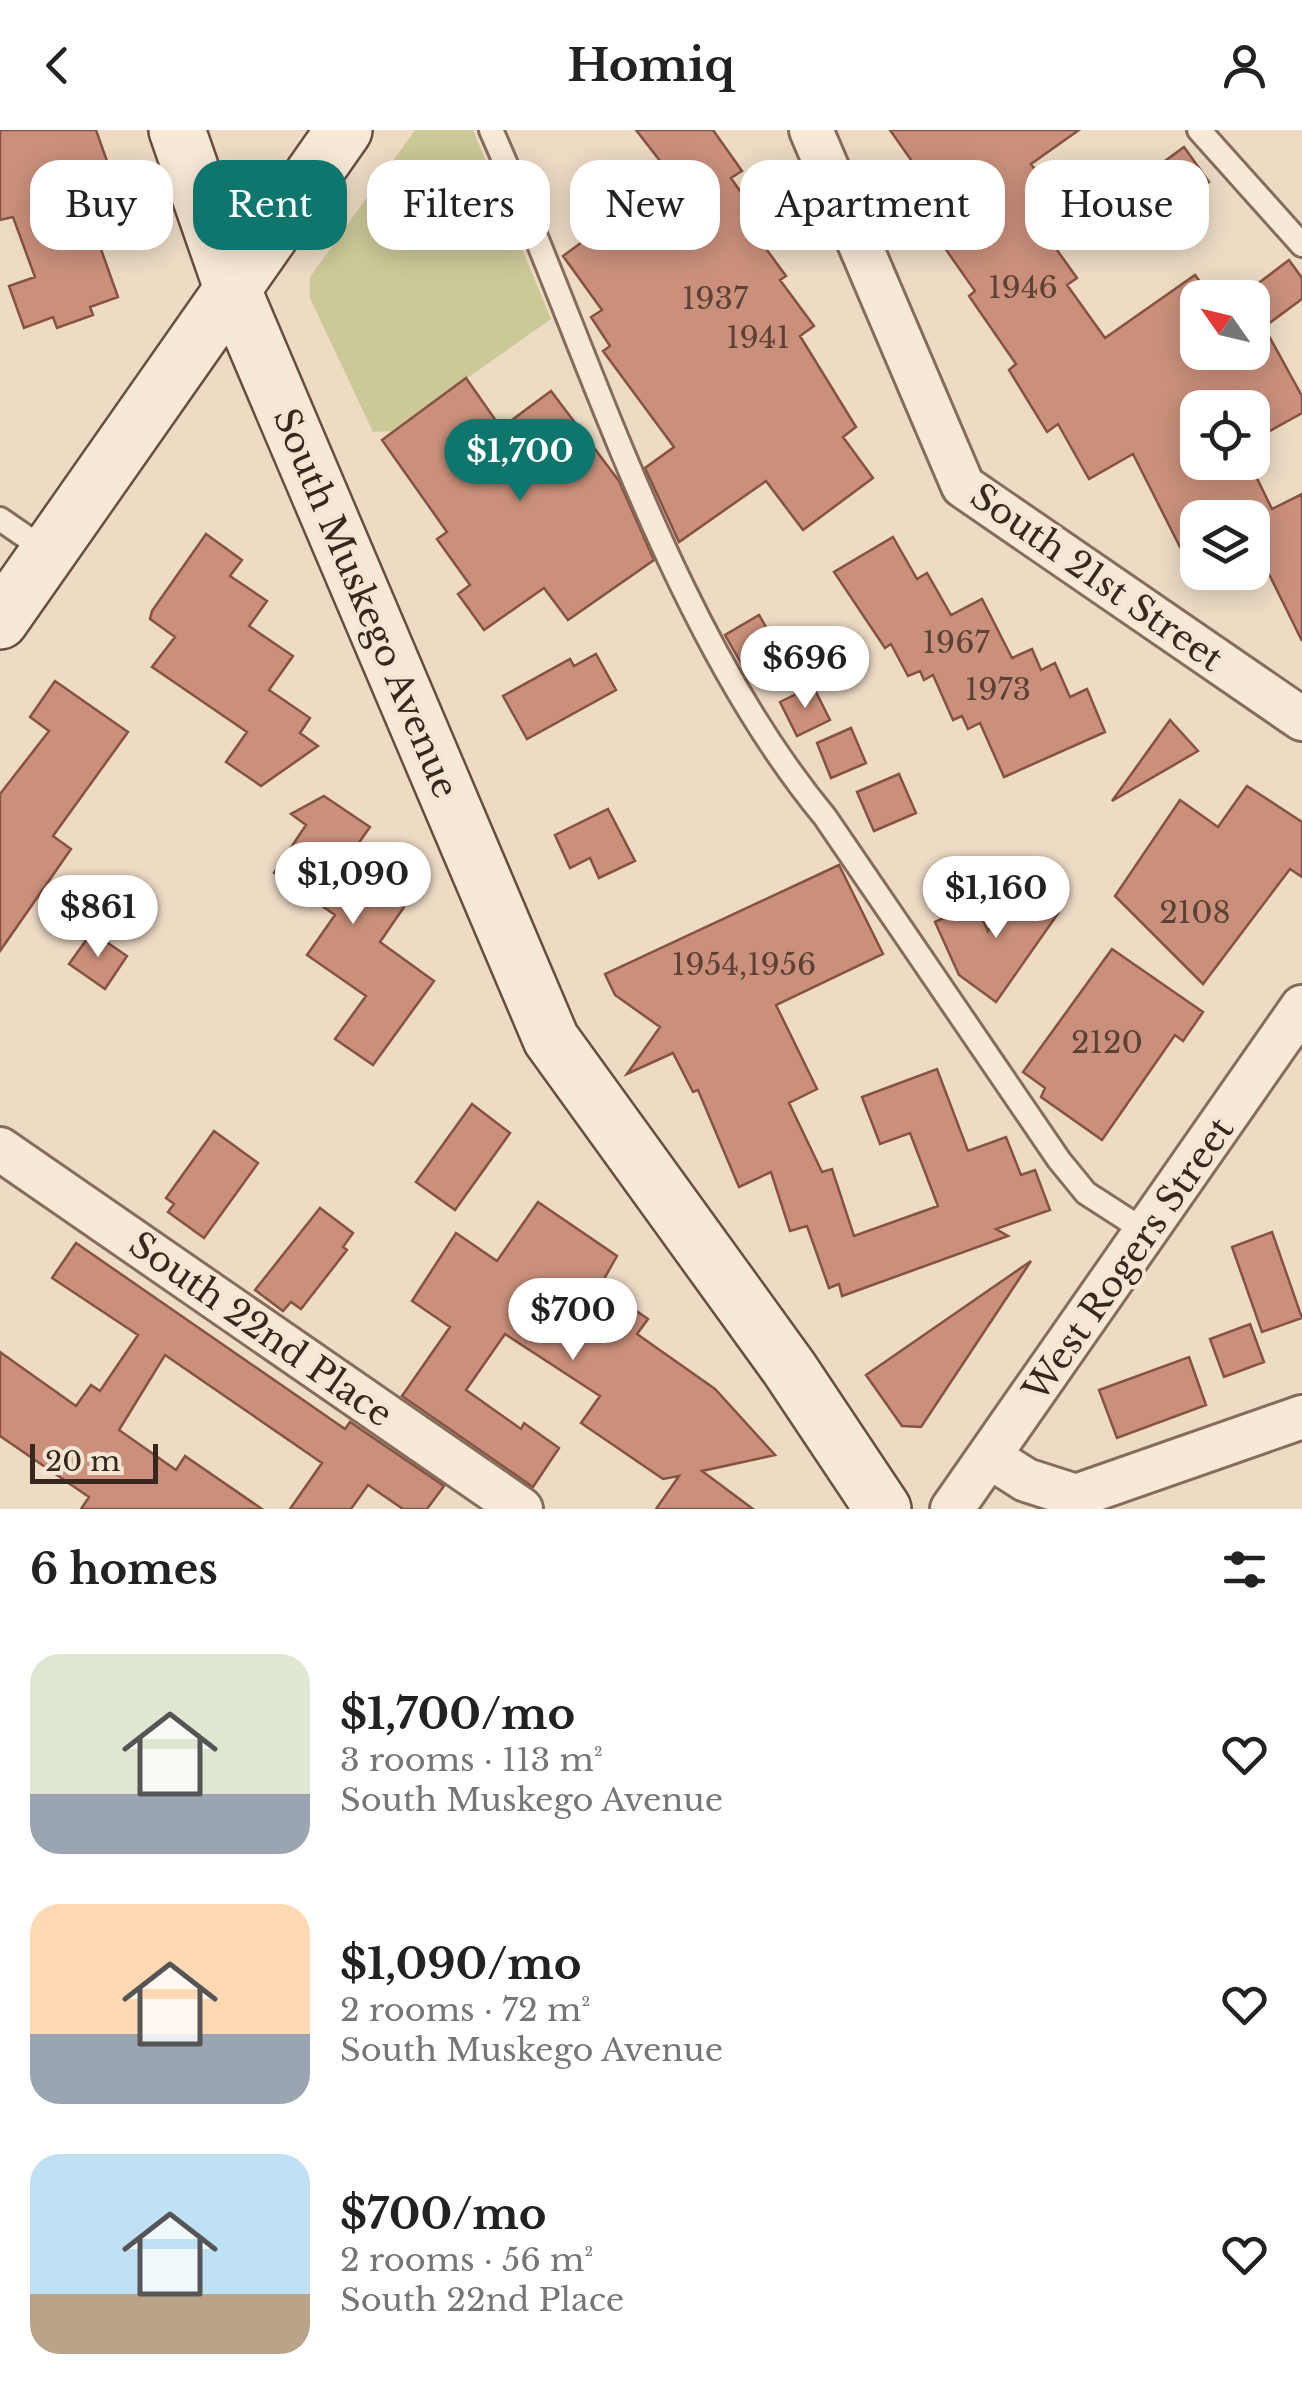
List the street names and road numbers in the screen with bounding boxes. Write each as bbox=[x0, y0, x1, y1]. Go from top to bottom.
street label: South Muskego Avenue bbox=[264, 402, 468, 804]
street label: South 21st Street bbox=[963, 474, 1231, 680]
street label: West Rogers Street bbox=[1013, 1109, 1242, 1410]
street label: South 22nd Place bbox=[121, 1222, 401, 1436]

